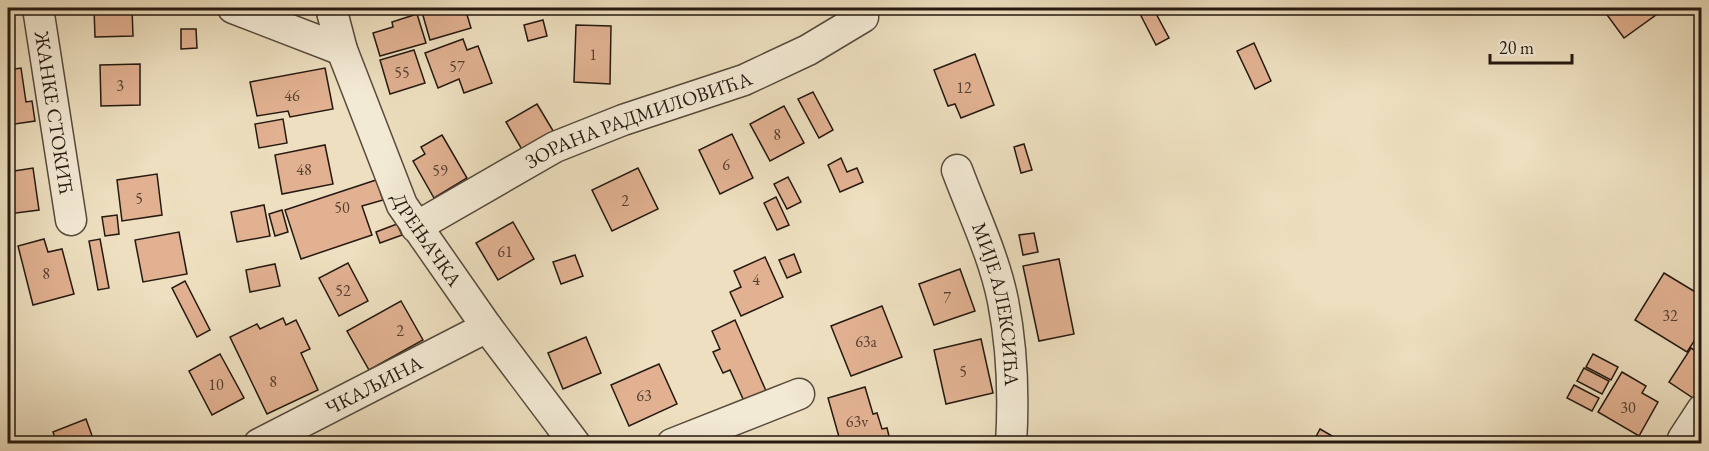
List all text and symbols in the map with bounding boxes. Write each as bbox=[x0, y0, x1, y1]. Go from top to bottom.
scale bar bbox=[1490, 27, 1572, 65]
street label: ЖАНКЕ СТОКИЋ bbox=[29, 28, 80, 196]
text: 20 m bbox=[1499, 36, 1534, 59]
house number: 1 bbox=[589, 44, 597, 65]
house number: 57 bbox=[449, 56, 465, 77]
house number: 55 bbox=[394, 62, 410, 83]
street label: ЗОРАНА РАДМИЛОВИЋА bbox=[520, 65, 756, 174]
house number: 3 bbox=[116, 75, 124, 96]
house number: 12 bbox=[956, 77, 972, 98]
house number: 46 bbox=[284, 85, 300, 106]
house number: 8 bbox=[773, 124, 781, 145]
house number: 6 bbox=[722, 154, 730, 175]
house number: 48 bbox=[296, 159, 312, 180]
house number: 59 bbox=[432, 160, 448, 181]
house number: 5 bbox=[135, 188, 143, 209]
street label: ДРЕЊАЧКА bbox=[386, 189, 468, 292]
house number: 2 bbox=[621, 190, 629, 211]
house number: 50 bbox=[334, 197, 350, 218]
street label: МИЈЕ АЛЕКСИЋА bbox=[966, 219, 1025, 387]
house number: 61 bbox=[497, 241, 513, 262]
house number: 8 bbox=[42, 263, 50, 284]
house number: 4 bbox=[752, 269, 760, 290]
house number: 52 bbox=[335, 280, 351, 301]
house number: 7 bbox=[943, 287, 951, 308]
house number: 32 bbox=[1662, 305, 1678, 326]
house number: 2 bbox=[396, 320, 404, 341]
house number: 63a bbox=[855, 331, 877, 352]
street label: ЧКАЉИНА bbox=[321, 349, 427, 421]
house number: 5 bbox=[959, 361, 967, 382]
house number: 8 bbox=[269, 371, 277, 392]
house number: 10 bbox=[208, 374, 224, 395]
house number: 63 bbox=[636, 385, 652, 406]
house number: 30 bbox=[1620, 397, 1636, 418]
house number: 63v bbox=[846, 411, 869, 432]

